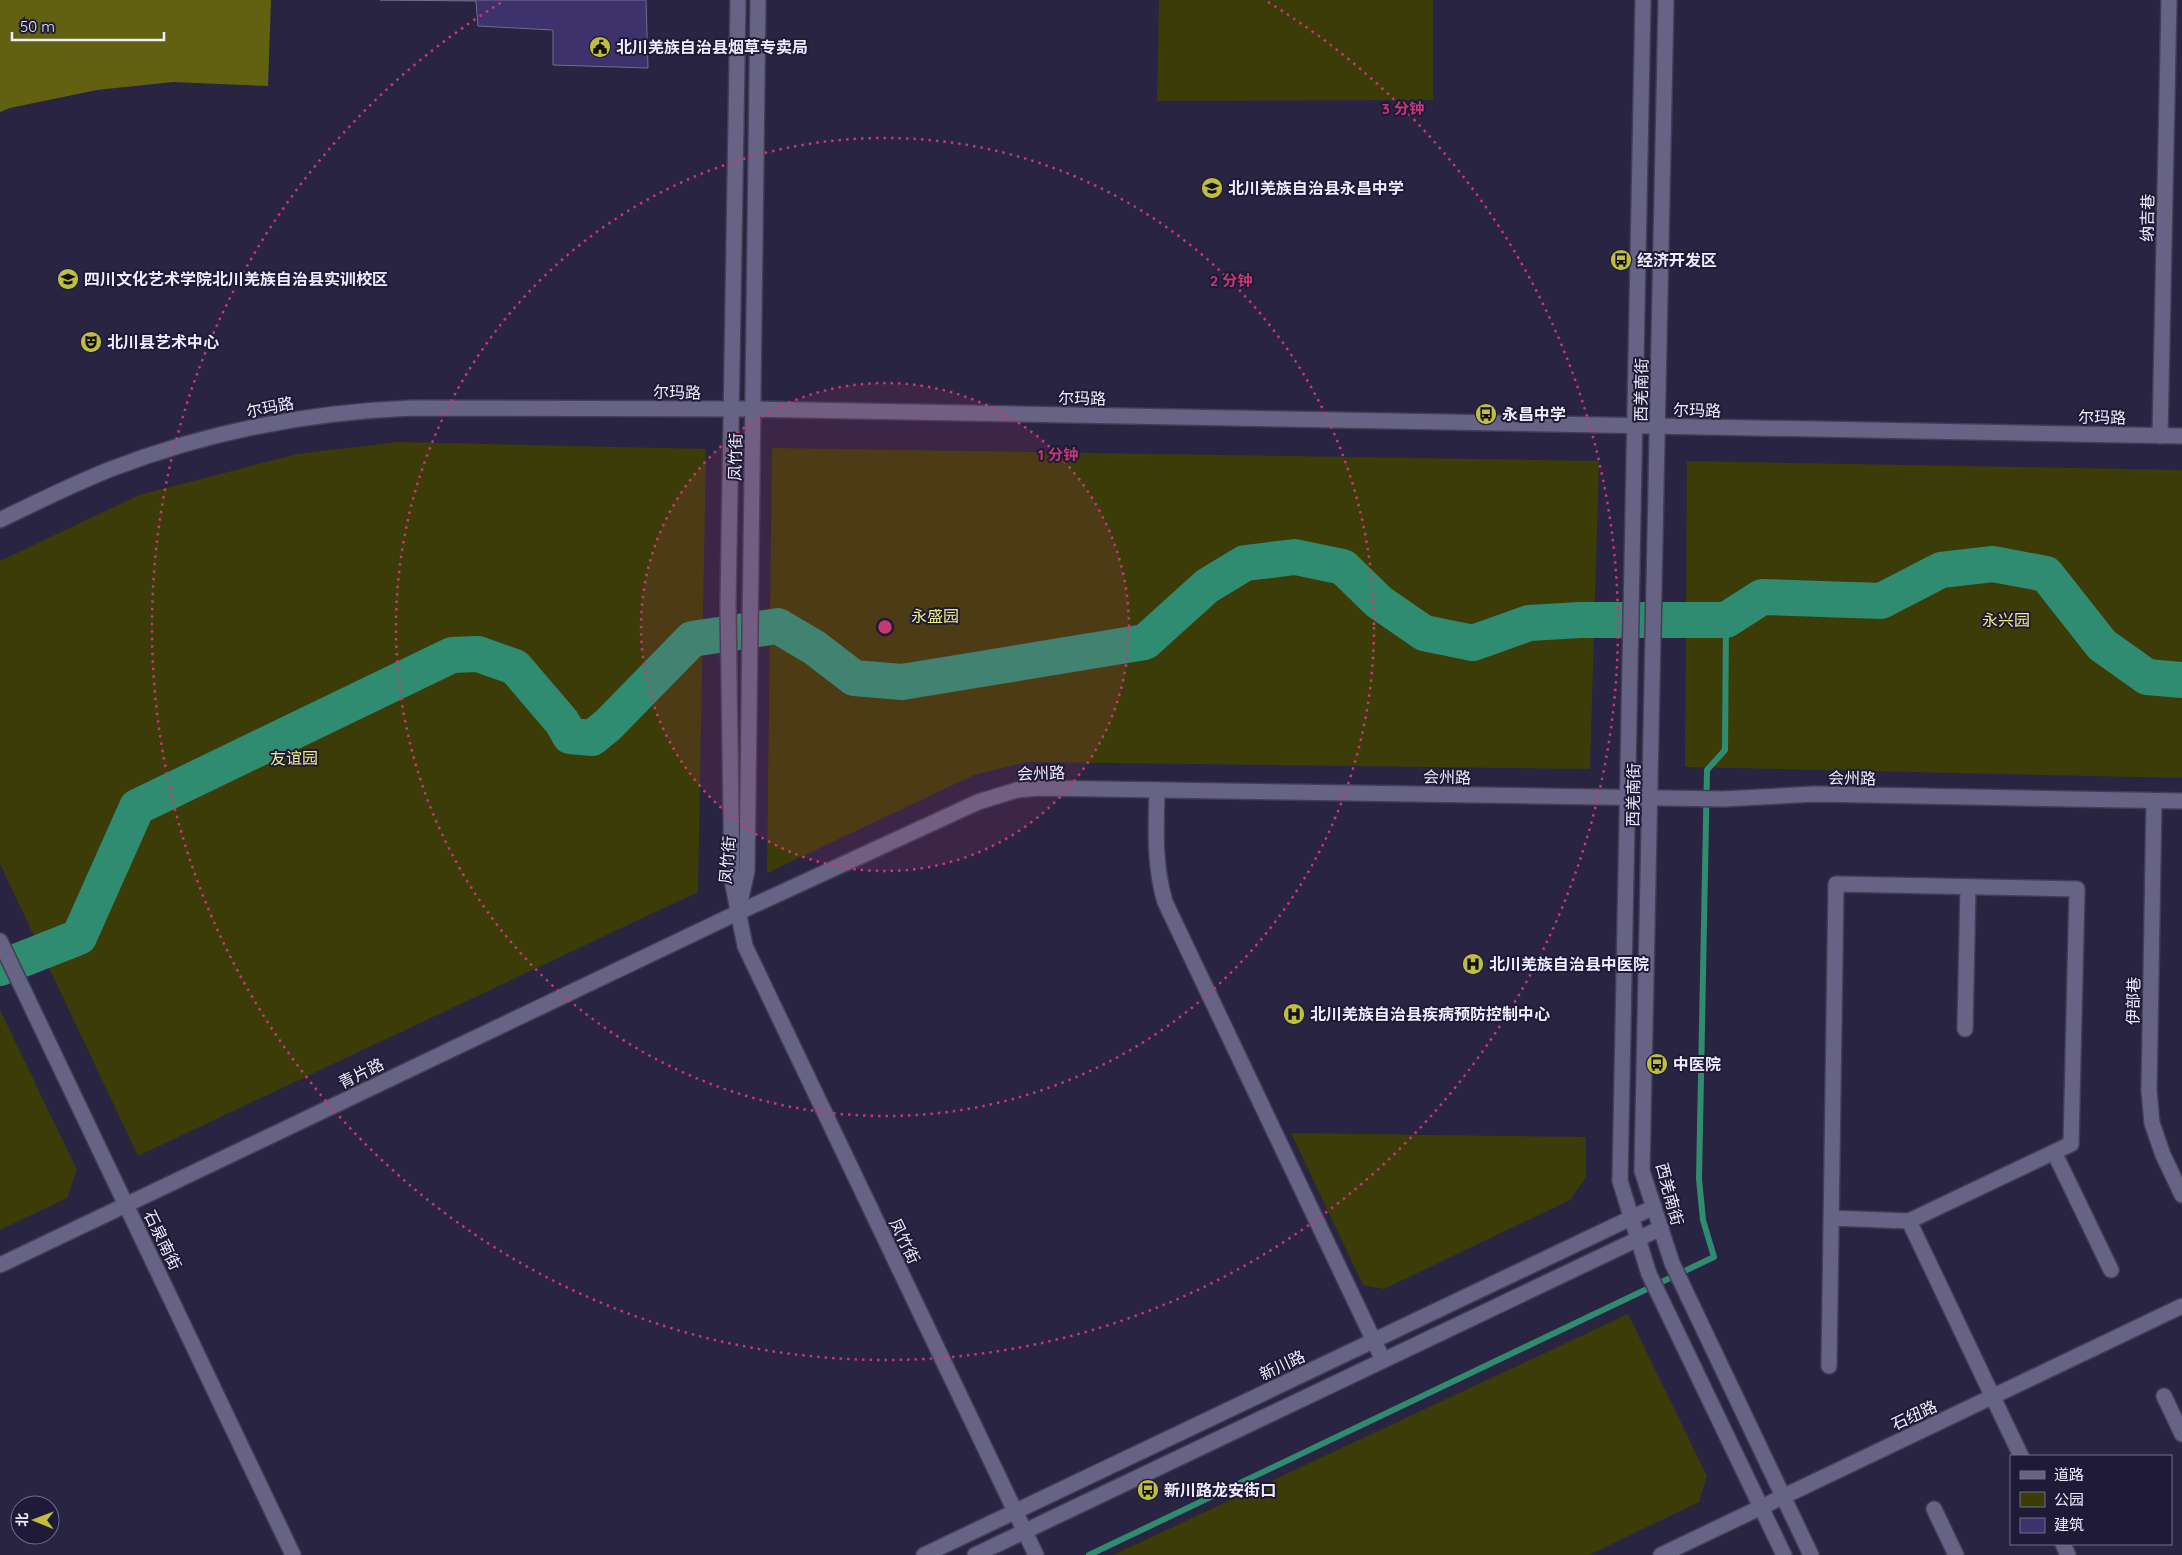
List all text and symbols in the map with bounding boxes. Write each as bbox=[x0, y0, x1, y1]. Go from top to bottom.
scale bar bbox=[12, 10, 165, 42]
text: 50 m bbox=[20, 17, 55, 36]
public building icon: 北川羌族自治县烟草专卖局 bbox=[588, 35, 612, 59]
place label: 北川羌族自治县烟草专卖局 bbox=[616, 37, 808, 57]
text: 3 分钟 bbox=[1382, 99, 1424, 118]
school or university icon: 北川羌族自治县永昌中学 bbox=[1200, 176, 1224, 200]
place label: 北川羌族自治县永昌中学 bbox=[1228, 178, 1404, 198]
street label: 纳吉巷 bbox=[2137, 194, 2157, 242]
bus stop icon: 经济开发区 bbox=[1609, 248, 1633, 272]
place label: 经济开发区 bbox=[1637, 250, 1717, 270]
school or university icon: 四川文化艺术学院北川羌族自治县实训校区 bbox=[56, 267, 80, 291]
place label: 四川文化艺术学院北川羌族自治县实训校区 bbox=[84, 269, 388, 289]
text: 2 分钟 bbox=[1210, 271, 1252, 290]
theatre icon: 北川县艺术中心 bbox=[79, 330, 103, 354]
place label: 北川县艺术中心 bbox=[107, 332, 219, 352]
street label: 西羌南街 bbox=[1630, 358, 1652, 422]
street label: 尔玛路 bbox=[653, 382, 701, 402]
street label: 尔玛路 bbox=[1058, 388, 1106, 408]
street label: 尔玛路 bbox=[245, 393, 295, 421]
street label: 尔玛路 bbox=[1673, 400, 1721, 420]
bus stop icon: 永昌中学 bbox=[1474, 402, 1498, 426]
place label: 永昌中学 bbox=[1502, 404, 1566, 424]
street label: 尔玛路 bbox=[2078, 407, 2126, 427]
street label: 凤竹街 bbox=[725, 433, 745, 481]
text: 1 分钟 bbox=[1038, 445, 1078, 464]
park label: 永盛园 bbox=[911, 606, 959, 626]
park label: 永兴园 bbox=[1982, 610, 2030, 630]
centre of rings bbox=[876, 618, 894, 636]
park label: 友谊园 bbox=[270, 748, 318, 768]
street label: 会州路 bbox=[1017, 762, 1065, 784]
street label: 西羌南街 bbox=[1622, 763, 1644, 827]
street label: 会州路 bbox=[1423, 767, 1471, 787]
street label: 会州路 bbox=[1828, 768, 1876, 788]
street label: 凤竹街 bbox=[715, 835, 739, 885]
hospital icon: 北川羌族自治县中医院 bbox=[1461, 952, 1485, 976]
place label: 北川羌族自治县中医院 bbox=[1489, 954, 1649, 974]
street label: 伊部巷 bbox=[2123, 977, 2143, 1025]
hospital icon: 北川羌族自治县疾病预防控制中心 bbox=[1282, 1002, 1306, 1026]
place label: 北川羌族自治县疾病预防控制中心 bbox=[1310, 1004, 1550, 1024]
bus stop icon: 中医院 bbox=[1645, 1052, 1669, 1076]
street label: 青片路 bbox=[335, 1053, 387, 1093]
place label: 中医院 bbox=[1673, 1054, 1721, 1074]
street label: 西羌南街 bbox=[1652, 1160, 1688, 1228]
street label: 石泉南街 bbox=[140, 1207, 186, 1273]
street label: 凤竹街 bbox=[885, 1215, 925, 1267]
street label: 新川路 bbox=[1256, 1346, 1308, 1384]
street label: 石纽路 bbox=[1888, 1396, 1940, 1434]
legend bbox=[2010, 1455, 2172, 1545]
text: 道路 bbox=[2054, 1465, 2084, 1484]
bus stop icon: 新川路龙安街口 bbox=[1136, 1478, 1160, 1502]
place label: 新川路龙安街口 bbox=[1164, 1480, 1276, 1500]
text: 公园 bbox=[2054, 1490, 2084, 1509]
north arrow bbox=[10, 1495, 60, 1545]
text: 北 bbox=[13, 1513, 31, 1527]
text: 建筑 bbox=[2054, 1515, 2084, 1534]

